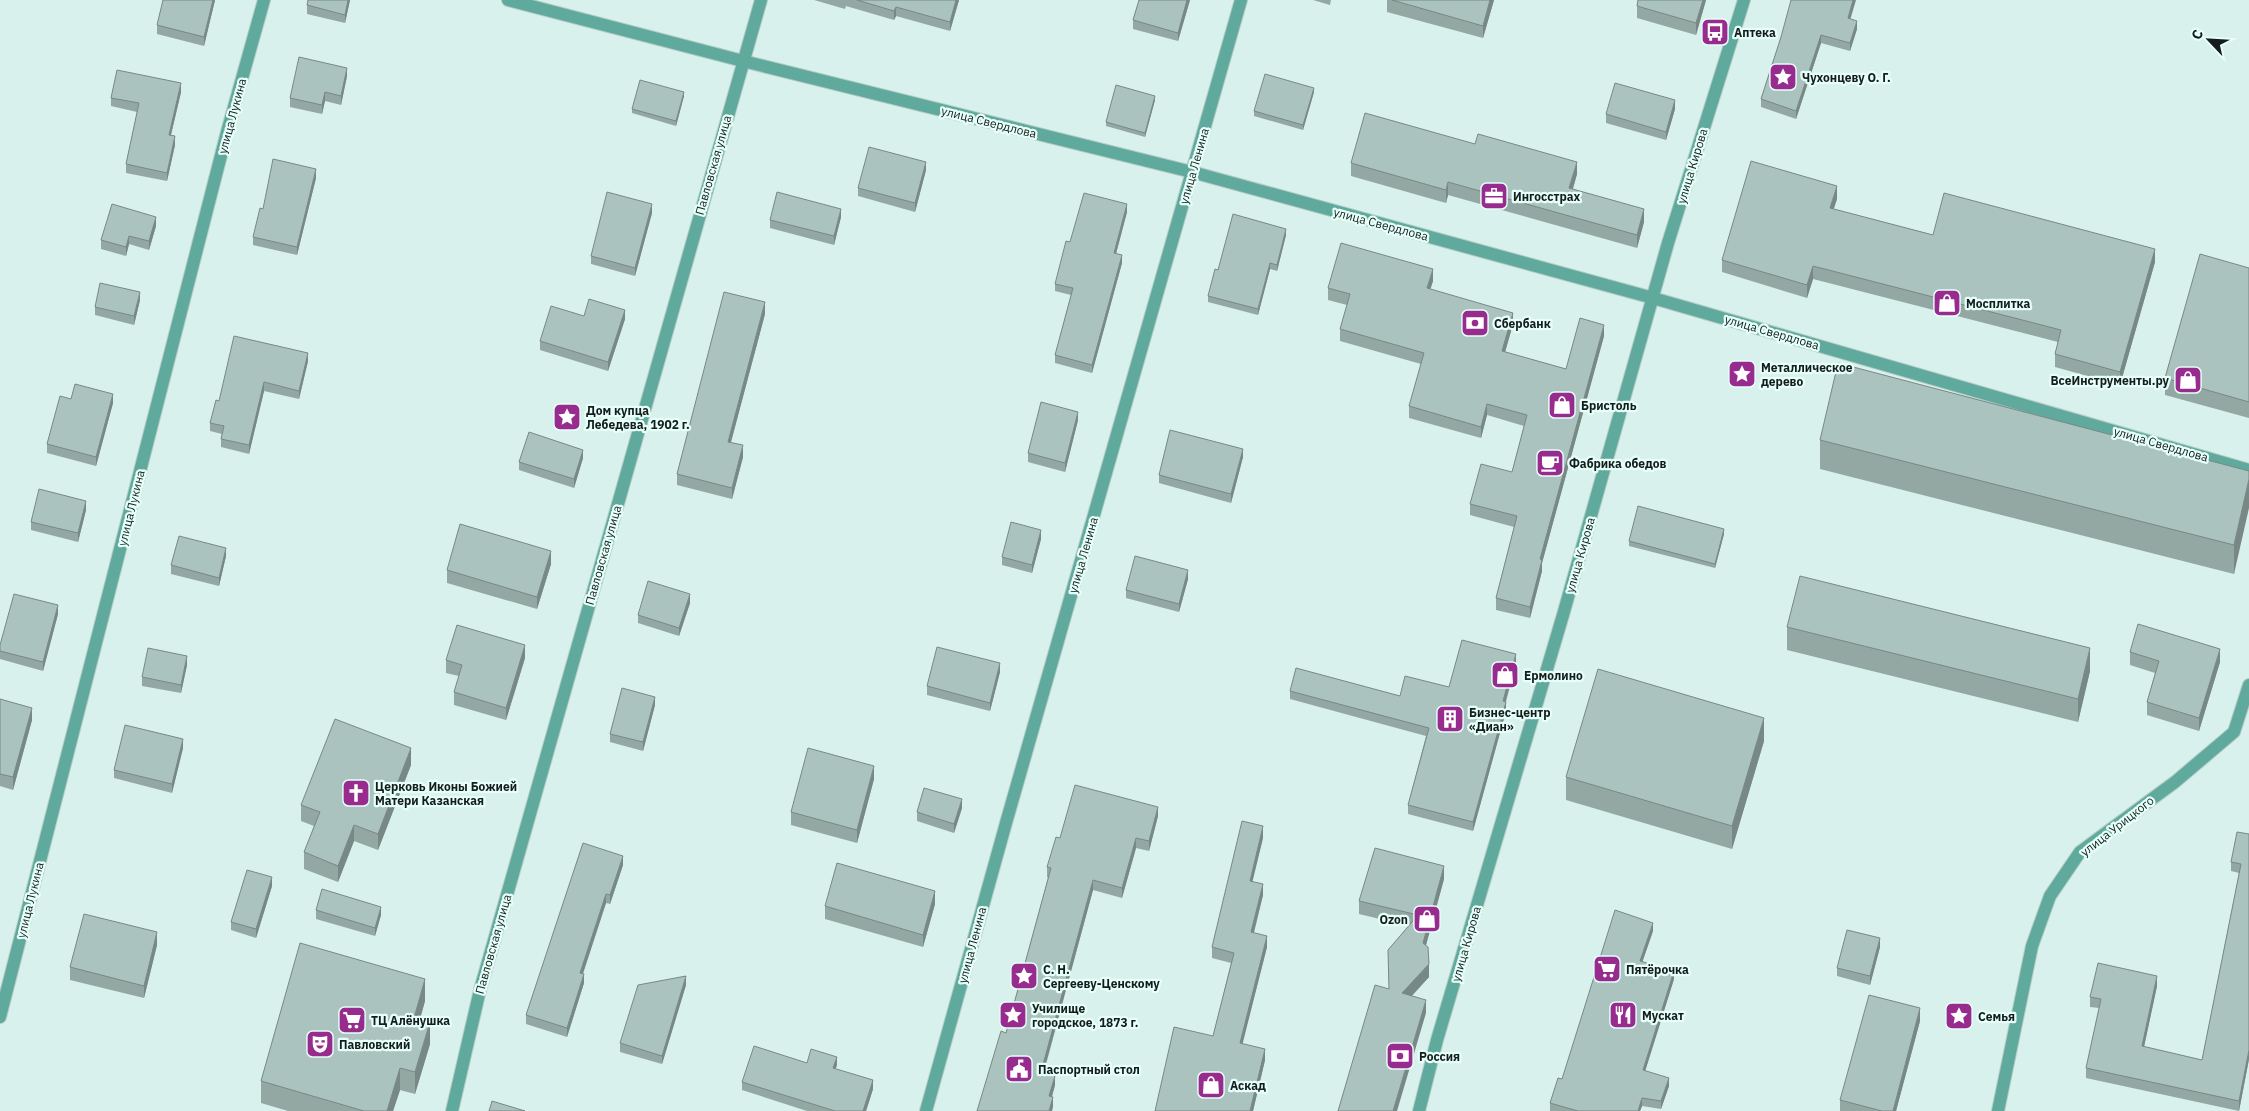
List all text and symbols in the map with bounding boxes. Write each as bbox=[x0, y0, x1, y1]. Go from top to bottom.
north arrow bbox=[2184, 15, 2234, 65]
bus stop icon: Аптека bbox=[1700, 17, 1730, 47]
place label: Аптека bbox=[1734, 25, 1776, 40]
text: С bbox=[2187, 27, 2207, 42]
place icon: Чухонцеву О. Г. bbox=[1768, 62, 1798, 92]
place label: Чухонцеву О. Г. bbox=[1802, 70, 1891, 85]
street label: улица Лукина bbox=[215, 76, 249, 155]
street label: улица Свердлова bbox=[940, 103, 1039, 141]
street label: Павловская улица bbox=[692, 113, 735, 217]
street label: улица Ленина bbox=[1176, 126, 1212, 206]
street label: улица Кирова bbox=[1673, 126, 1711, 205]
office icon: Ингосстрах bbox=[1479, 181, 1509, 211]
place label: Ингосстрах bbox=[1513, 189, 1581, 204]
street label: улица Свердлова bbox=[1332, 204, 1431, 244]
shop icon: Мосплитка bbox=[1932, 288, 1962, 318]
place label: Мосплитка bbox=[1966, 296, 2031, 311]
bank icon: Сбербанк bbox=[1460, 308, 1490, 338]
street label: улица Свердлова bbox=[1723, 311, 1822, 353]
place label: Сбербанк bbox=[1494, 316, 1551, 331]
place icon: Металлическое дерево bbox=[1727, 359, 1757, 389]
place label: Металлическое дерево bbox=[1761, 360, 1853, 389]
shop icon: ВсеИнструменты.ру bbox=[2173, 365, 2203, 395]
place label: ВсеИнструменты.ру bbox=[2051, 373, 2170, 388]
shop icon: Бристоль bbox=[1547, 390, 1577, 420]
place label: Бристоль bbox=[1581, 398, 1637, 413]
place icon: Дом купца Лебедева, 1902 г. bbox=[552, 402, 582, 432]
place label: Дом купца Лебедева, 1902 г. bbox=[586, 403, 690, 432]
street label: улица Свердлова bbox=[2112, 423, 2211, 465]
cafe icon: Фабрика обедов bbox=[1535, 448, 1565, 478]
place label: Фабрика обедов bbox=[1569, 456, 1667, 471]
street label: улица Лукина bbox=[114, 468, 148, 547]
street label: Павловская улица bbox=[582, 503, 625, 607]
street label: улица Ленина bbox=[1065, 515, 1101, 595]
street label: улица Кирова bbox=[1562, 515, 1598, 594]
shop icon: Ермолино bbox=[1490, 660, 1520, 690]
place label: Ермолино bbox=[1524, 668, 1583, 683]
building icon: Бизнес-центр «Диан» bbox=[1435, 704, 1465, 734]
place label: Бизнес-центр «Диан» bbox=[1469, 705, 1551, 734]
church icon: Церковь Иконы Божией Матери Казанская bbox=[341, 778, 371, 808]
place label: Церковь Иконы Божией Матери Казанская bbox=[375, 779, 517, 808]
street label: улица Урицкого bbox=[2077, 793, 2157, 859]
street label: улица Лукина bbox=[13, 860, 47, 939]
street label: Павловская улица bbox=[472, 892, 515, 996]
shop icon: Ozon bbox=[1412, 904, 1442, 934]
street label: улица Кирова bbox=[1448, 904, 1484, 983]
street label: улица Ленина bbox=[955, 905, 990, 985]
place label: Ozon bbox=[1379, 912, 1408, 927]
supermarket icon: Пятёрочка bbox=[1592, 954, 1622, 984]
place icon: С. Н. Сергееву-Ценскому bbox=[1009, 961, 1039, 991]
place label: С. Н. Сергееву-Ценскому bbox=[1043, 962, 1160, 991]
place label: Пятёрочка bbox=[1626, 962, 1689, 977]
place icon: Училище городское, 1873 г. bbox=[998, 1000, 1028, 1030]
restaurant icon: Мускат bbox=[1608, 1000, 1638, 1030]
place label: Училище городское, 1873 г. bbox=[1032, 1001, 1138, 1030]
place icon: Семья bbox=[1944, 1001, 1974, 1031]
supermarket icon: ТЦ Алёнушка bbox=[337, 1005, 367, 1035]
place label: Мускат bbox=[1642, 1008, 1684, 1023]
place label: Семья bbox=[1978, 1009, 2015, 1024]
place label: ТЦ Алёнушка bbox=[371, 1013, 450, 1028]
theatre icon: Павловский bbox=[305, 1029, 335, 1059]
place label: Павловский bbox=[339, 1037, 410, 1052]
bank icon: Россия bbox=[1385, 1041, 1415, 1071]
place label: Россия bbox=[1419, 1049, 1460, 1064]
public building icon: Паспортный стол bbox=[1004, 1054, 1034, 1084]
place label: Паспортный стол bbox=[1038, 1062, 1140, 1077]
shop icon: Аскад bbox=[1196, 1070, 1226, 1100]
place label: Аскад bbox=[1230, 1078, 1266, 1093]

